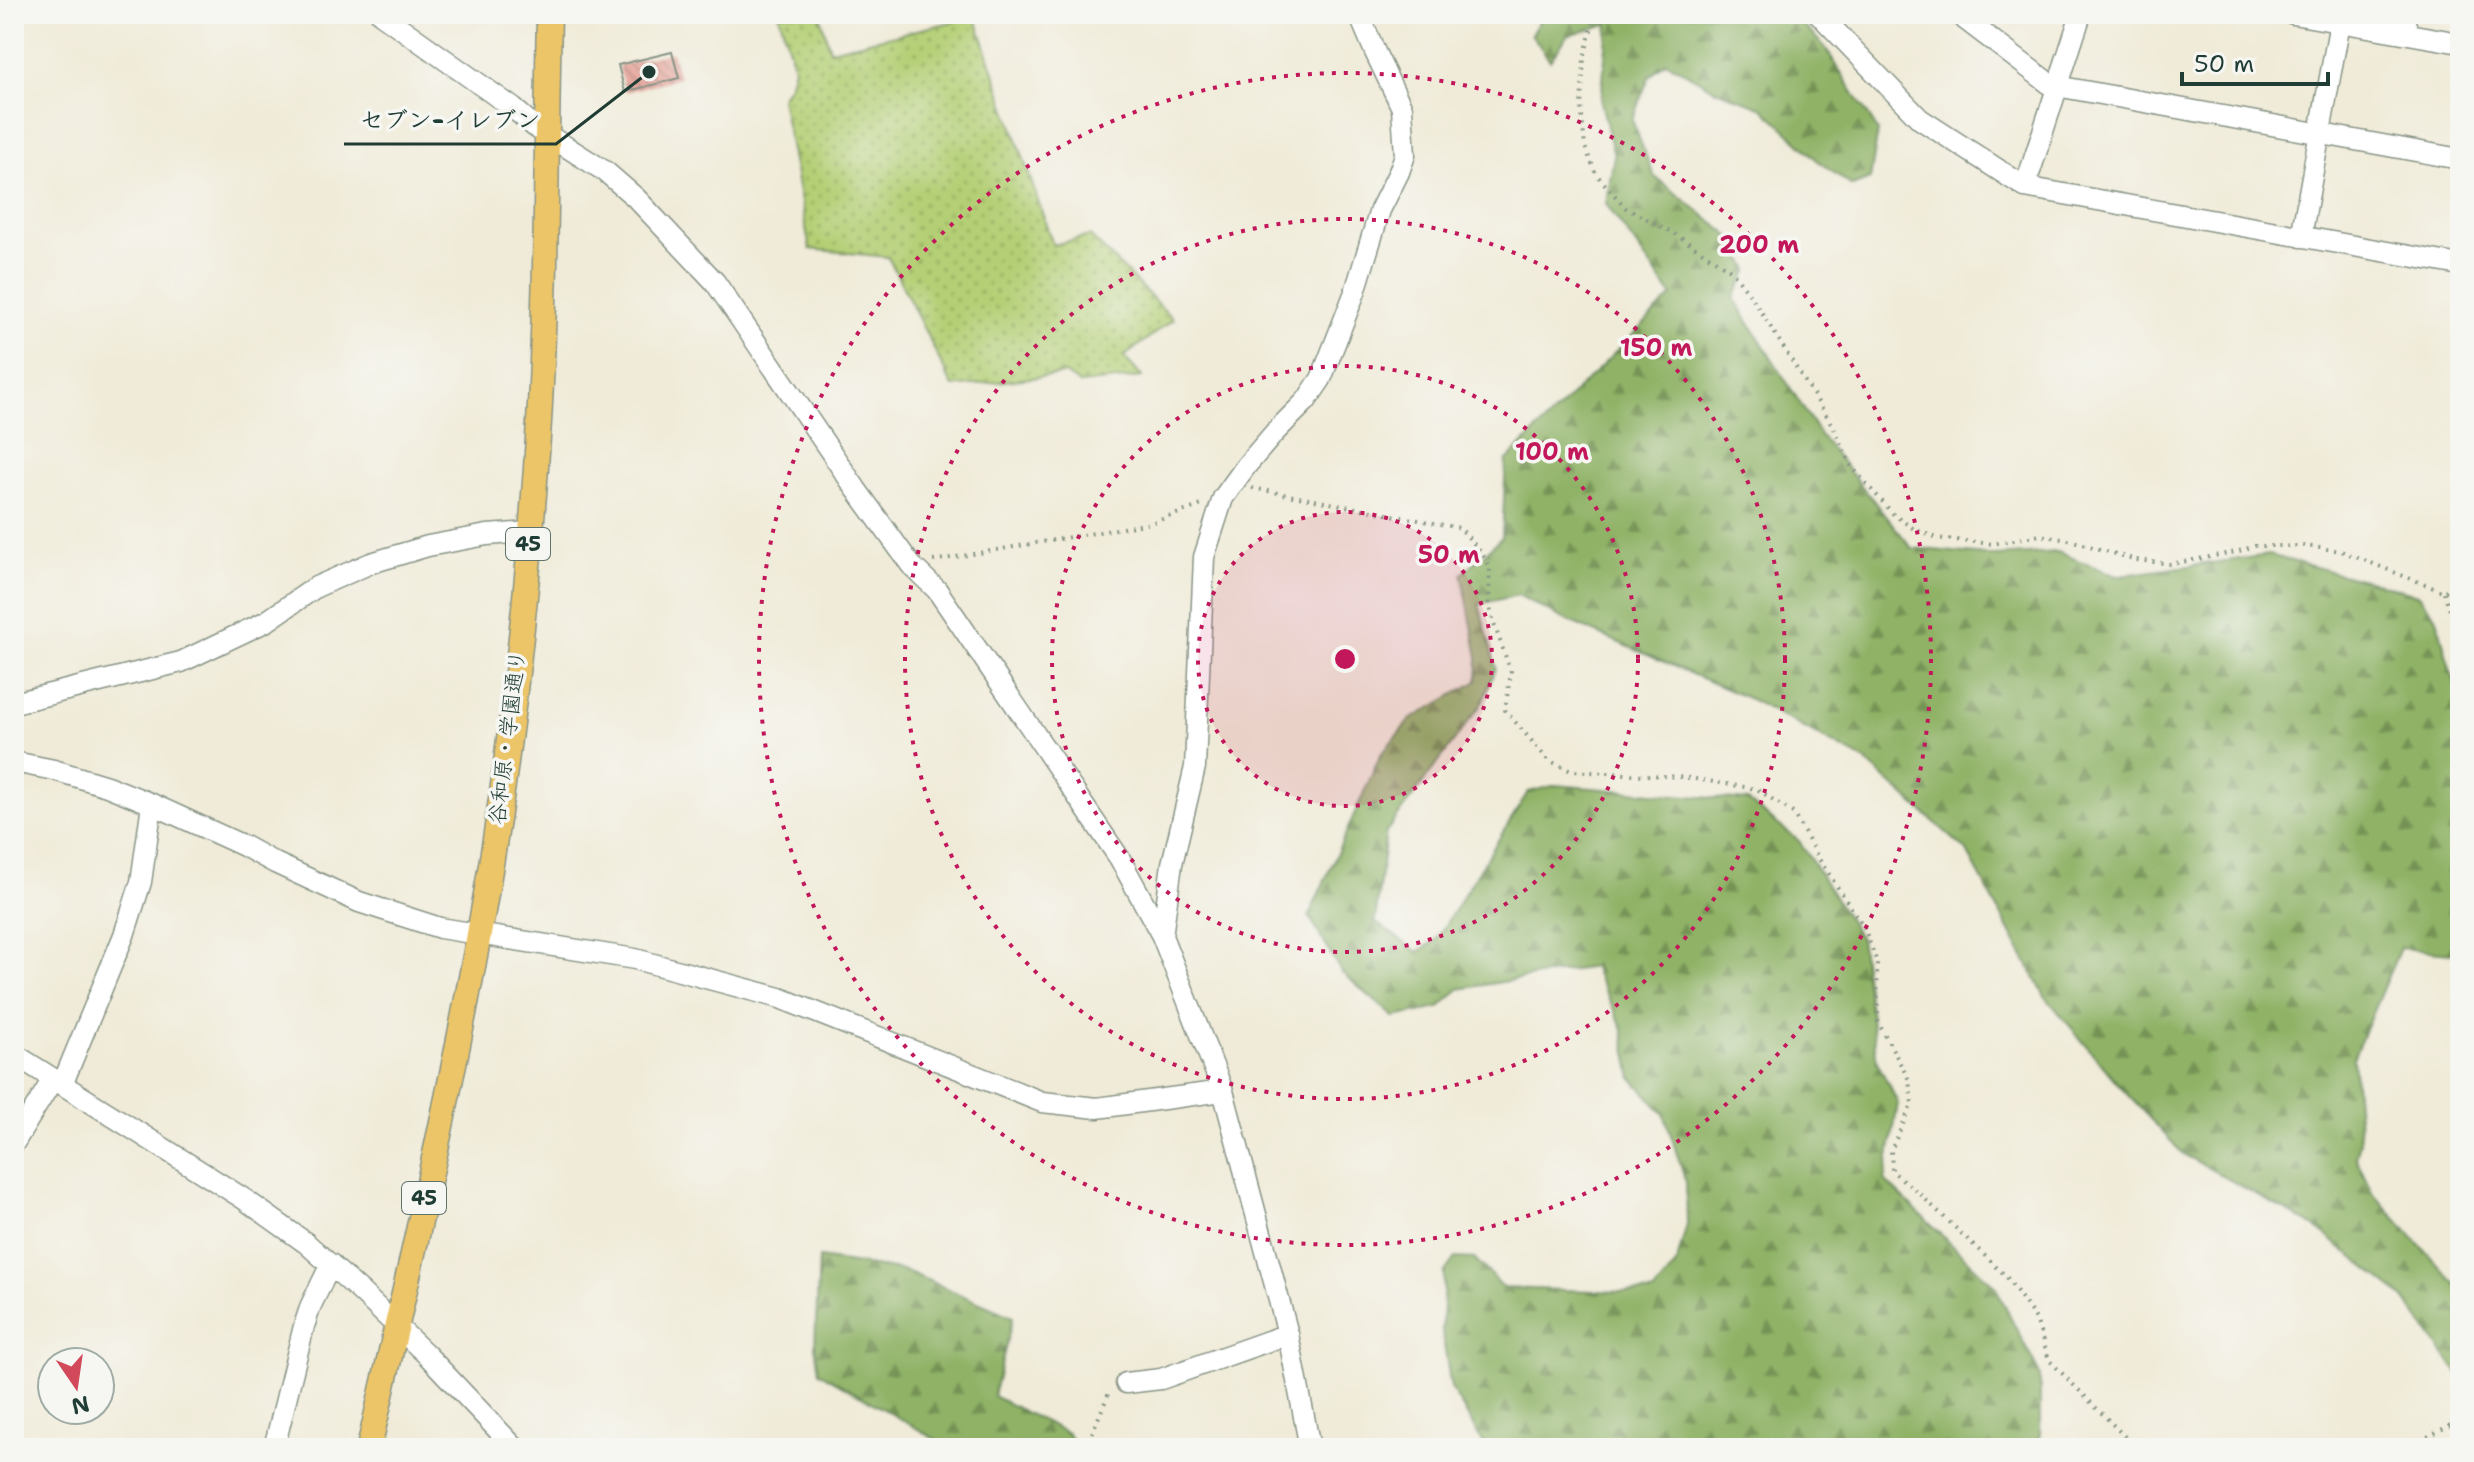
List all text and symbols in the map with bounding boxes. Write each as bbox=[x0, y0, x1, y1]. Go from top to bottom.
scale bar bbox=[2182, 36, 2328, 86]
text: 50 m bbox=[2194, 48, 2254, 80]
callout: セブン-イレブン bbox=[344, 96, 556, 144]
text: セブン-イレブン bbox=[360, 104, 540, 136]
text: 200 m bbox=[1719, 229, 1799, 261]
text: 150 m bbox=[1620, 332, 1692, 364]
text: 100 m bbox=[1515, 436, 1589, 468]
road number: 45 bbox=[506, 528, 550, 560]
text: 50 m bbox=[1418, 539, 1480, 571]
centre of rings bbox=[1331, 645, 1359, 673]
street label: 谷和原・学園通り bbox=[482, 648, 532, 826]
road number: 45 bbox=[402, 1182, 446, 1214]
north arrow bbox=[36, 1346, 116, 1426]
text: N bbox=[69, 1389, 92, 1421]

